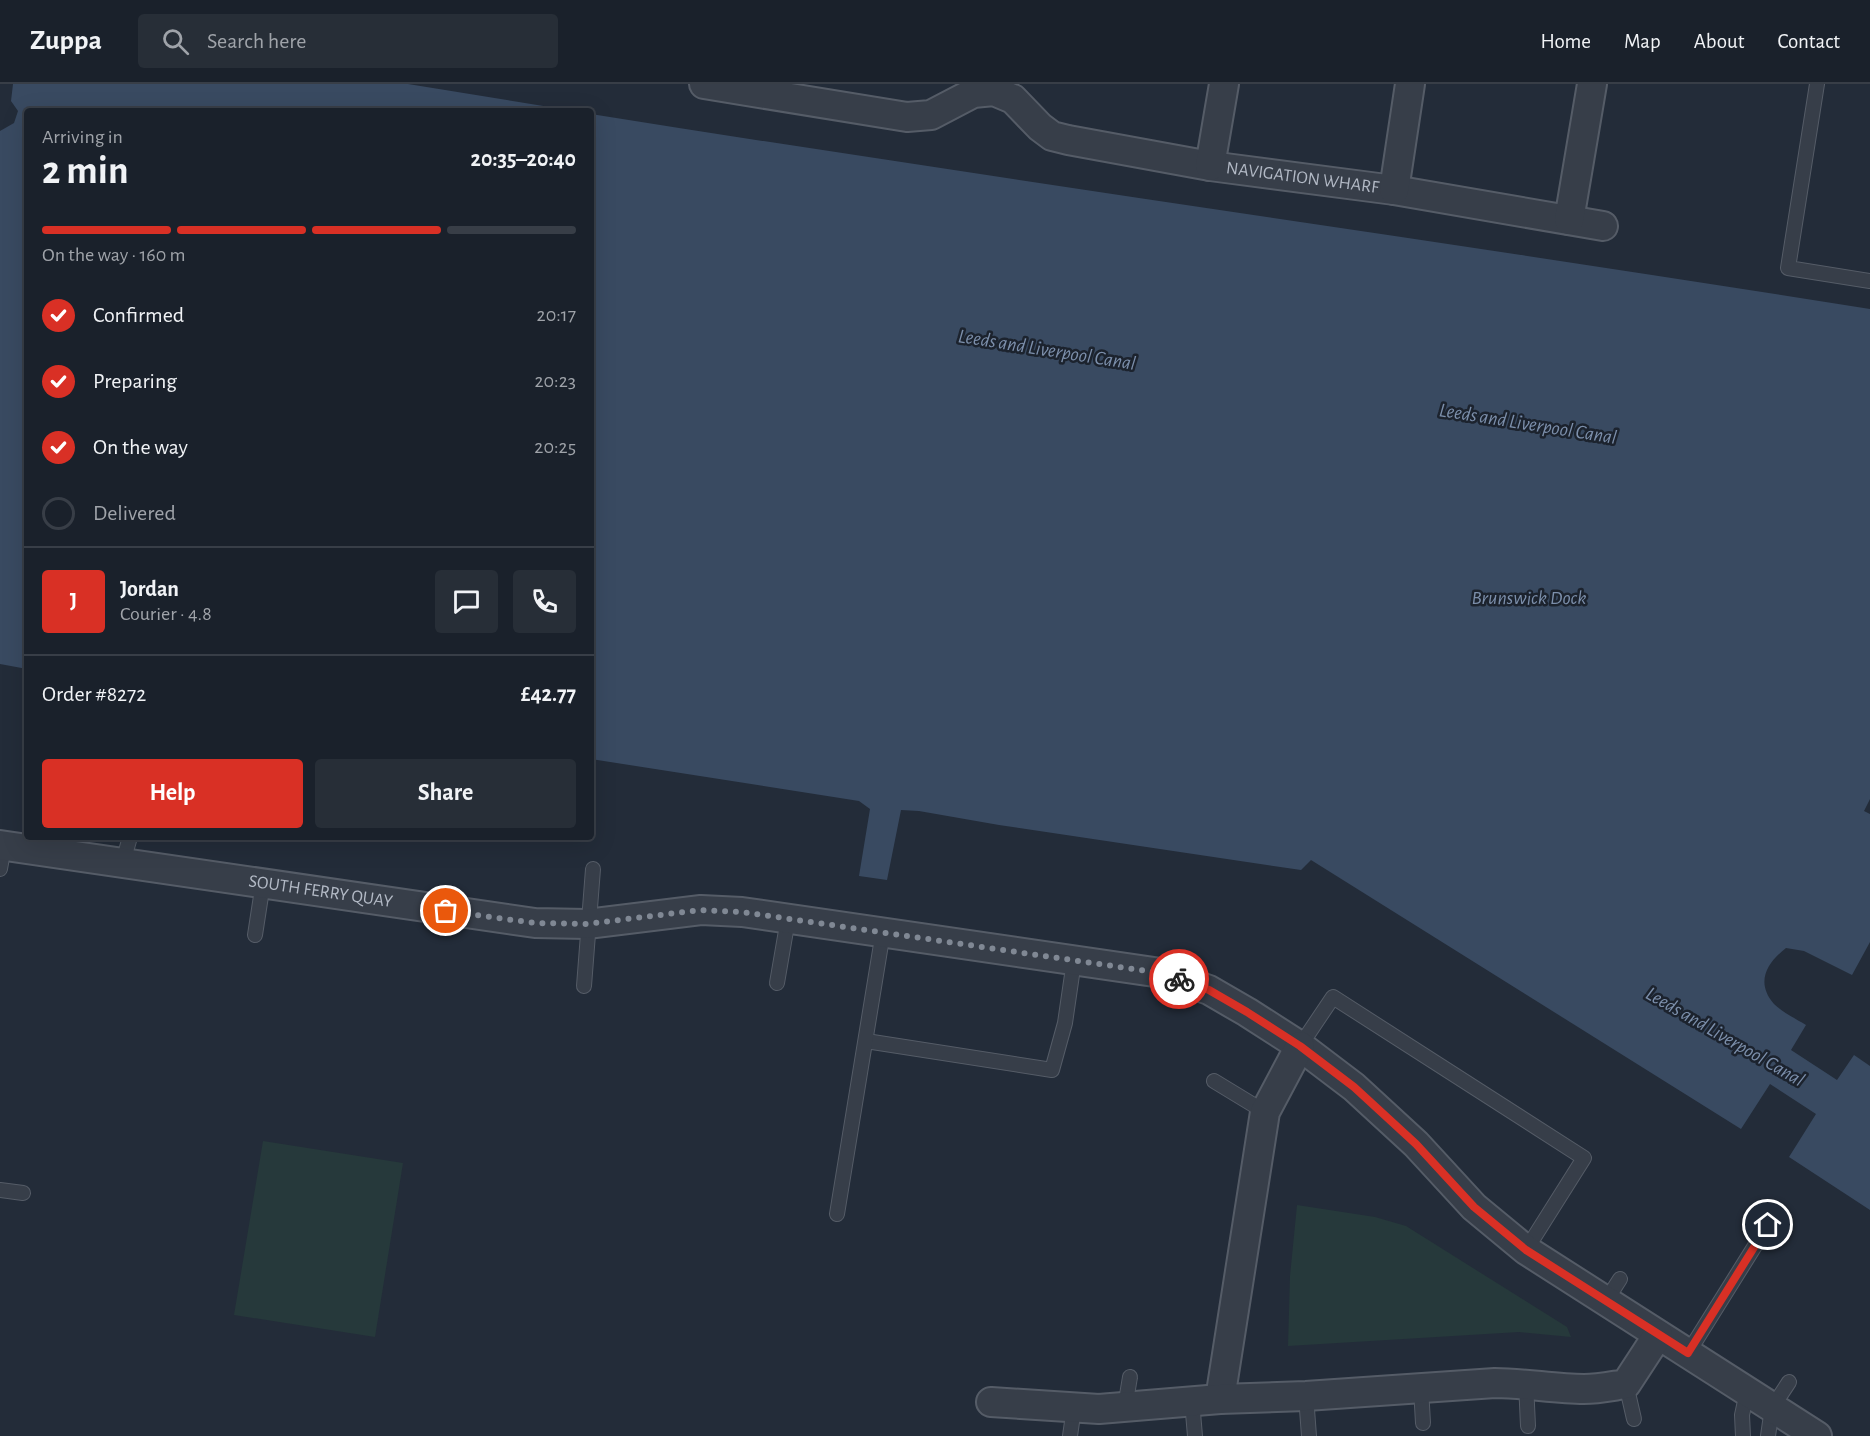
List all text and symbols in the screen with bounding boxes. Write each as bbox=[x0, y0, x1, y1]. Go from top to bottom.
search box bbox=[138, 14, 558, 68]
icon: search bbox=[159, 25, 192, 58]
text: Zuppa bbox=[30, 27, 102, 55]
text: Search here bbox=[207, 30, 307, 52]
text: Home bbox=[1540, 31, 1591, 52]
text: Map bbox=[1624, 31, 1661, 52]
text: About bbox=[1694, 31, 1744, 52]
text: Contact bbox=[1777, 31, 1840, 52]
text: Arriving in bbox=[42, 127, 123, 147]
text: 20:35–20:40 bbox=[471, 148, 576, 170]
text: 2 min bbox=[42, 152, 129, 191]
street label: NAVIGATION WHARF bbox=[1225, 159, 1380, 197]
text: On the way · 160 m bbox=[42, 245, 186, 265]
icon: check bbox=[42, 299, 75, 332]
text: Confirmed bbox=[93, 304, 184, 326]
text: 20:17 bbox=[537, 305, 576, 325]
water label: Leeds and Liverpool Canal bbox=[957, 326, 1137, 374]
icon: check bbox=[42, 365, 75, 398]
text: Preparing bbox=[93, 370, 177, 392]
text: 20:23 bbox=[534, 371, 576, 391]
water label: Leeds and Liverpool Canal bbox=[1438, 400, 1618, 448]
icon: check bbox=[42, 431, 75, 464]
text: On the way bbox=[93, 436, 188, 458]
text: 20:25 bbox=[534, 437, 576, 457]
text: Delivered bbox=[93, 502, 176, 524]
button: chat bbox=[435, 570, 498, 633]
button: phone bbox=[513, 570, 576, 633]
text: Jordan bbox=[120, 578, 179, 600]
water label: Brunswick Dock bbox=[1471, 588, 1587, 608]
text: J bbox=[70, 590, 77, 612]
text: Courier · 4.8 bbox=[120, 604, 212, 624]
text: Order #8272 bbox=[42, 683, 146, 705]
text: £42.77 bbox=[521, 683, 576, 705]
button: Help bbox=[42, 759, 303, 828]
button: Share bbox=[315, 759, 576, 828]
street label: SOUTH FERRY QUAY bbox=[247, 872, 394, 911]
pin bbox=[420, 885, 471, 936]
icon: bag bbox=[429, 894, 462, 927]
courier bbox=[1149, 949, 1209, 1009]
icon: bike bbox=[1163, 963, 1196, 996]
water label: Leeds and Liverpool Canal bbox=[1642, 983, 1808, 1091]
pin bbox=[1742, 1199, 1793, 1250]
icon: home bbox=[1751, 1208, 1784, 1241]

